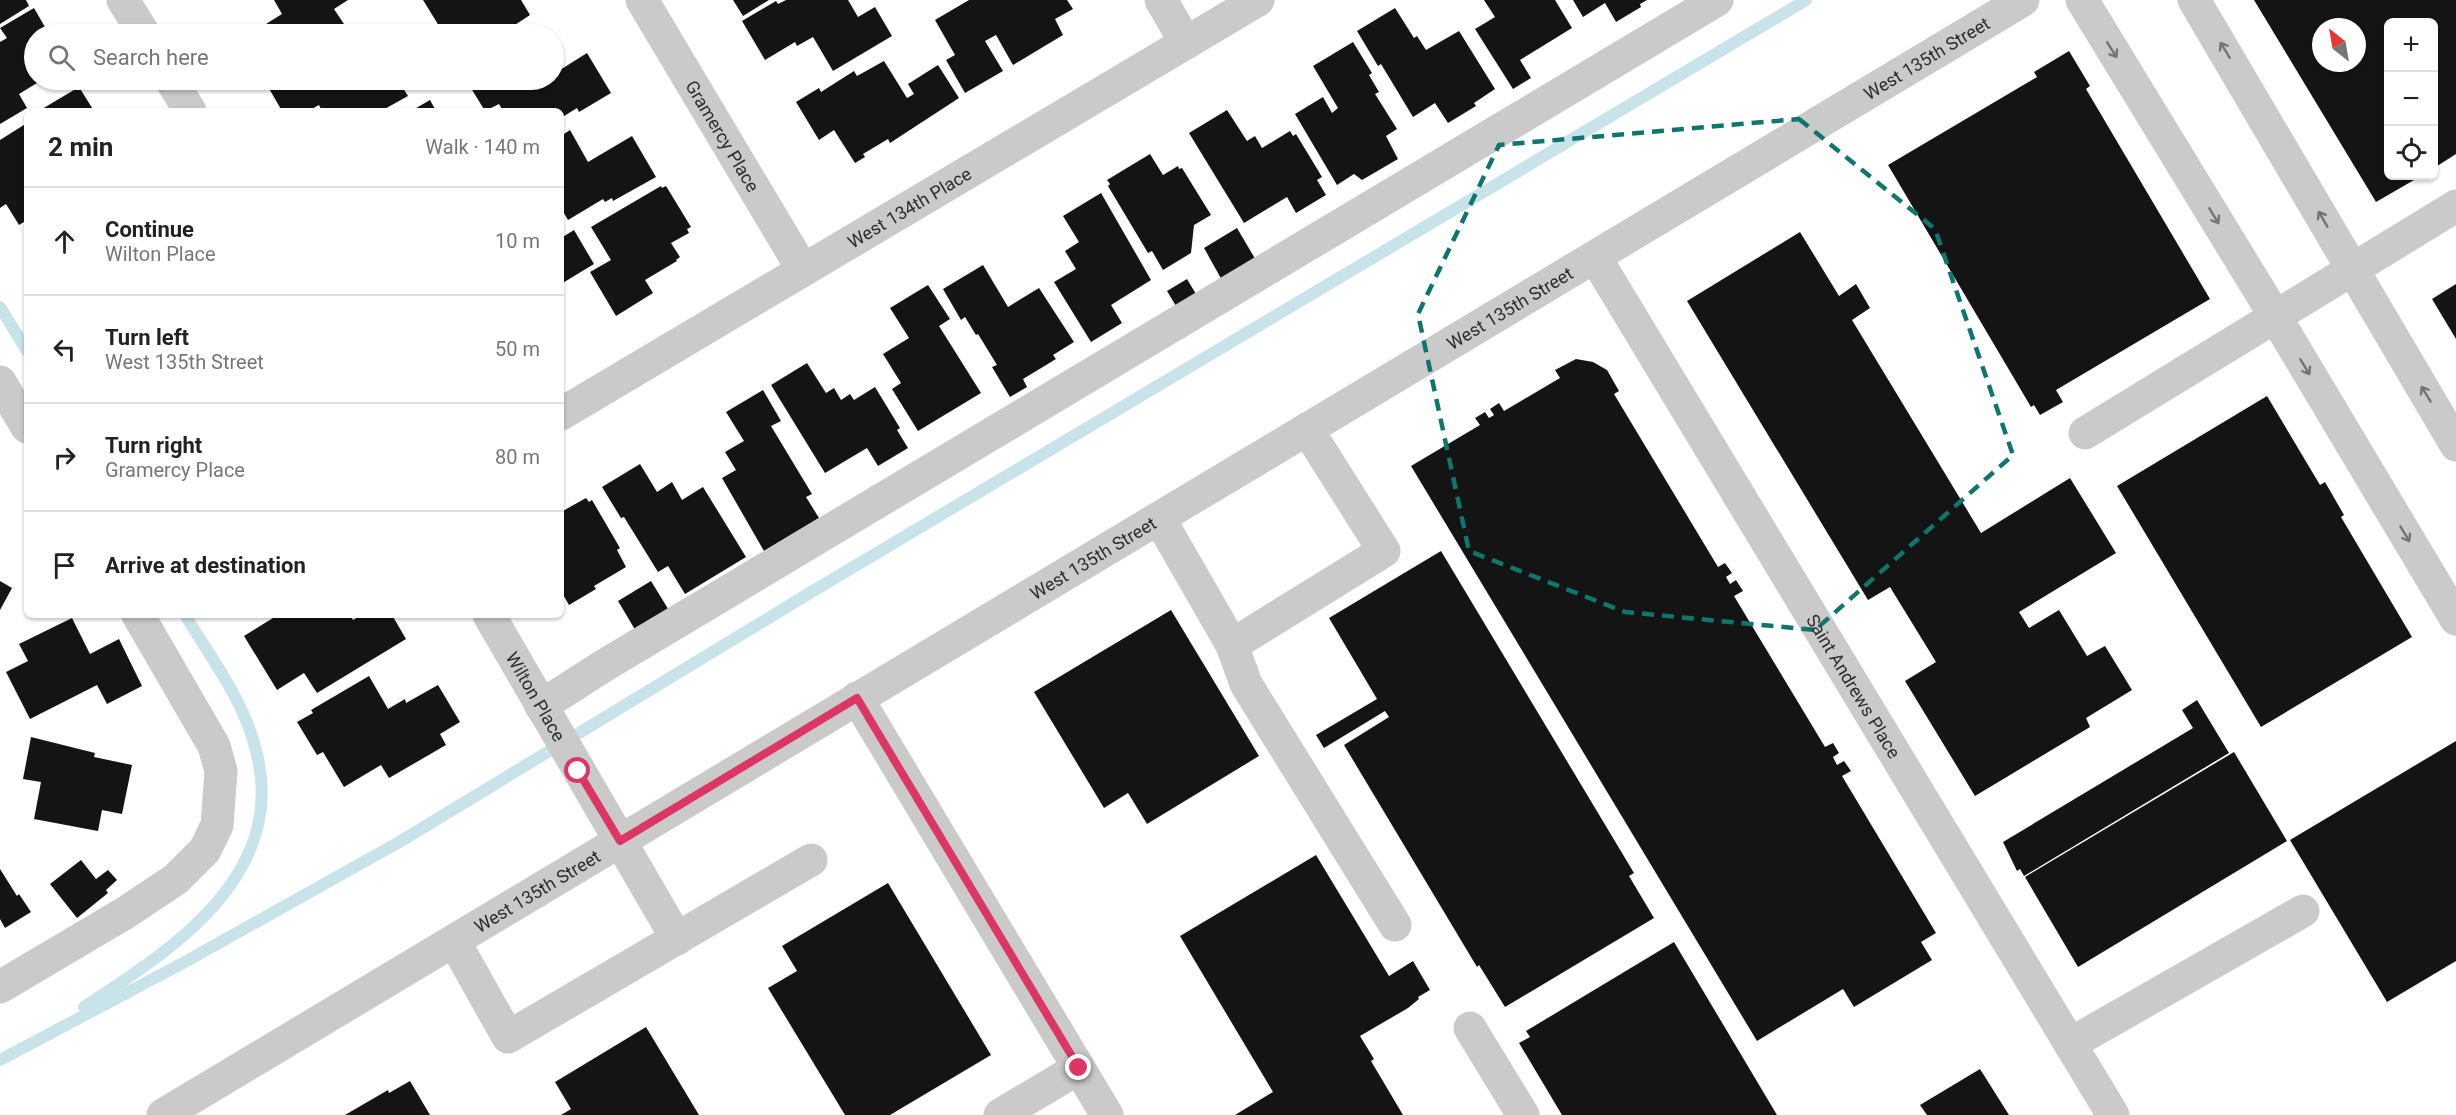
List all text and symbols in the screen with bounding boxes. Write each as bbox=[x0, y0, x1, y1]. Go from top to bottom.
street label: West 135th Street bbox=[1860, 12, 1993, 104]
north arrow bbox=[2312, 18, 2366, 72]
map controls bbox=[2384, 18, 2438, 180]
button: + bbox=[2384, 18, 2438, 72]
search box bbox=[24, 24, 564, 90]
icon: search bbox=[45, 41, 78, 74]
one-way arrow bbox=[2107, 41, 2119, 58]
one-way arrow bbox=[2218, 42, 2230, 59]
text: Search here bbox=[93, 45, 209, 70]
button: − bbox=[2384, 72, 2438, 126]
street label: Gramercy Place bbox=[682, 76, 764, 195]
button: locate bbox=[2384, 126, 2438, 180]
text: 2 min bbox=[48, 132, 113, 162]
text: Walk · 140 m bbox=[425, 135, 540, 159]
street label: West 134th Place bbox=[844, 162, 975, 252]
one-way arrow bbox=[2209, 207, 2221, 224]
one-way arrow bbox=[2317, 211, 2329, 228]
text: Continue bbox=[105, 217, 194, 242]
icon: ahead bbox=[48, 225, 81, 258]
text: 10 m bbox=[495, 229, 540, 253]
text: Wilton Place bbox=[105, 242, 216, 266]
street label: West 135th Street bbox=[1443, 262, 1576, 354]
text: Turn left bbox=[105, 325, 189, 350]
icon: left bbox=[48, 333, 81, 366]
text: 50 m bbox=[495, 337, 540, 361]
text: West 135th Street bbox=[105, 350, 264, 374]
one-way arrow bbox=[2300, 358, 2312, 375]
one-way arrow bbox=[2420, 386, 2432, 403]
text: Turn right bbox=[105, 433, 202, 458]
icon: right bbox=[48, 441, 81, 474]
text: 80 m bbox=[495, 445, 540, 469]
text: Gramercy Place bbox=[105, 458, 245, 482]
street label: West 135th Street bbox=[1026, 512, 1160, 603]
one-way arrow bbox=[2400, 525, 2412, 542]
icon: arrive bbox=[48, 549, 81, 582]
text: Arrive at destination bbox=[105, 553, 306, 578]
street label: Saint Andrews Place bbox=[1802, 610, 1905, 762]
street label: Wilton Place bbox=[502, 648, 570, 745]
route start bbox=[564, 757, 590, 783]
street label: West 135th Street bbox=[470, 845, 604, 937]
route end bbox=[1065, 1054, 1091, 1080]

